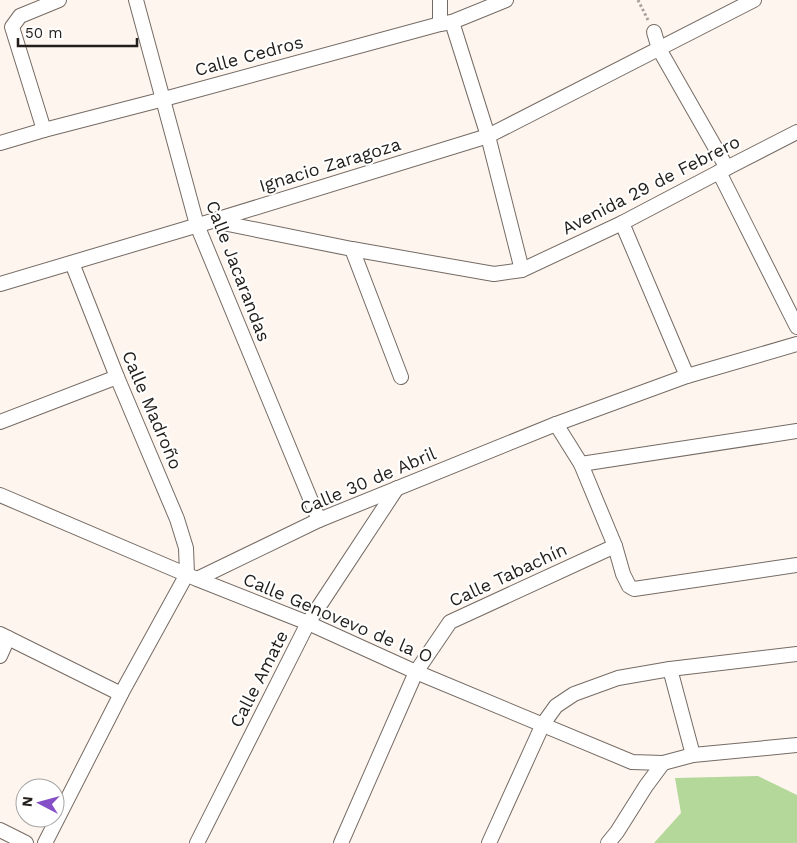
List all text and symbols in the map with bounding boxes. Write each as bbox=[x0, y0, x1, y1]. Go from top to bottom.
scale bar bbox=[18, 15, 136, 47]
text: 50 m bbox=[25, 24, 62, 42]
street label: Calle Cedros bbox=[192, 31, 305, 80]
street label: Avenida 29 de Febrero bbox=[558, 131, 743, 239]
street label: Ignacio Zaragoza bbox=[257, 133, 403, 196]
street label: Calle Jacarandas bbox=[202, 197, 275, 344]
street label: Calle Madroño bbox=[118, 347, 187, 472]
street label: Calle 30 de Abril bbox=[297, 442, 439, 519]
street label: Calle Tabachín bbox=[446, 538, 570, 611]
street label: Calle Genovevo de la O bbox=[240, 568, 436, 667]
street label: Calle Amate bbox=[225, 627, 292, 731]
north arrow bbox=[15, 778, 65, 828]
text: N bbox=[19, 796, 36, 808]

